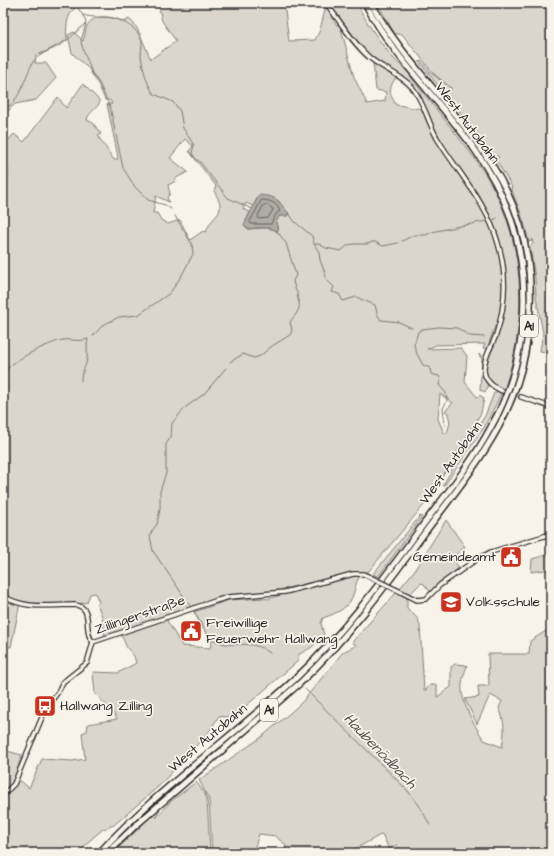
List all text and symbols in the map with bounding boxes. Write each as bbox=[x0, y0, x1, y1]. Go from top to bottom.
street label: West Autobahn bbox=[430, 78, 504, 168]
road number: A1 bbox=[520, 315, 538, 337]
street label: West Autobahn bbox=[415, 417, 487, 509]
public building icon: Gemeindeamt bbox=[498, 544, 524, 570]
place label: Gemeindeamt bbox=[413, 547, 496, 567]
school or university icon: Volksschule bbox=[438, 589, 464, 615]
street label: Zillingerstraße bbox=[92, 590, 188, 640]
place label: Volksschule bbox=[466, 592, 541, 612]
place label: Freiwillige Feuerwehr Hallwang bbox=[206, 613, 338, 649]
public building icon: Freiwillige Feuerwehr Hallwang bbox=[178, 618, 204, 644]
bus stop icon: Hallwang Zilling bbox=[32, 693, 58, 719]
place label: Hallwang Zilling bbox=[60, 696, 152, 716]
street label: West Autobahn bbox=[164, 699, 252, 777]
road number: A1 bbox=[260, 699, 278, 721]
water label: Haubenödbach bbox=[339, 709, 422, 794]

